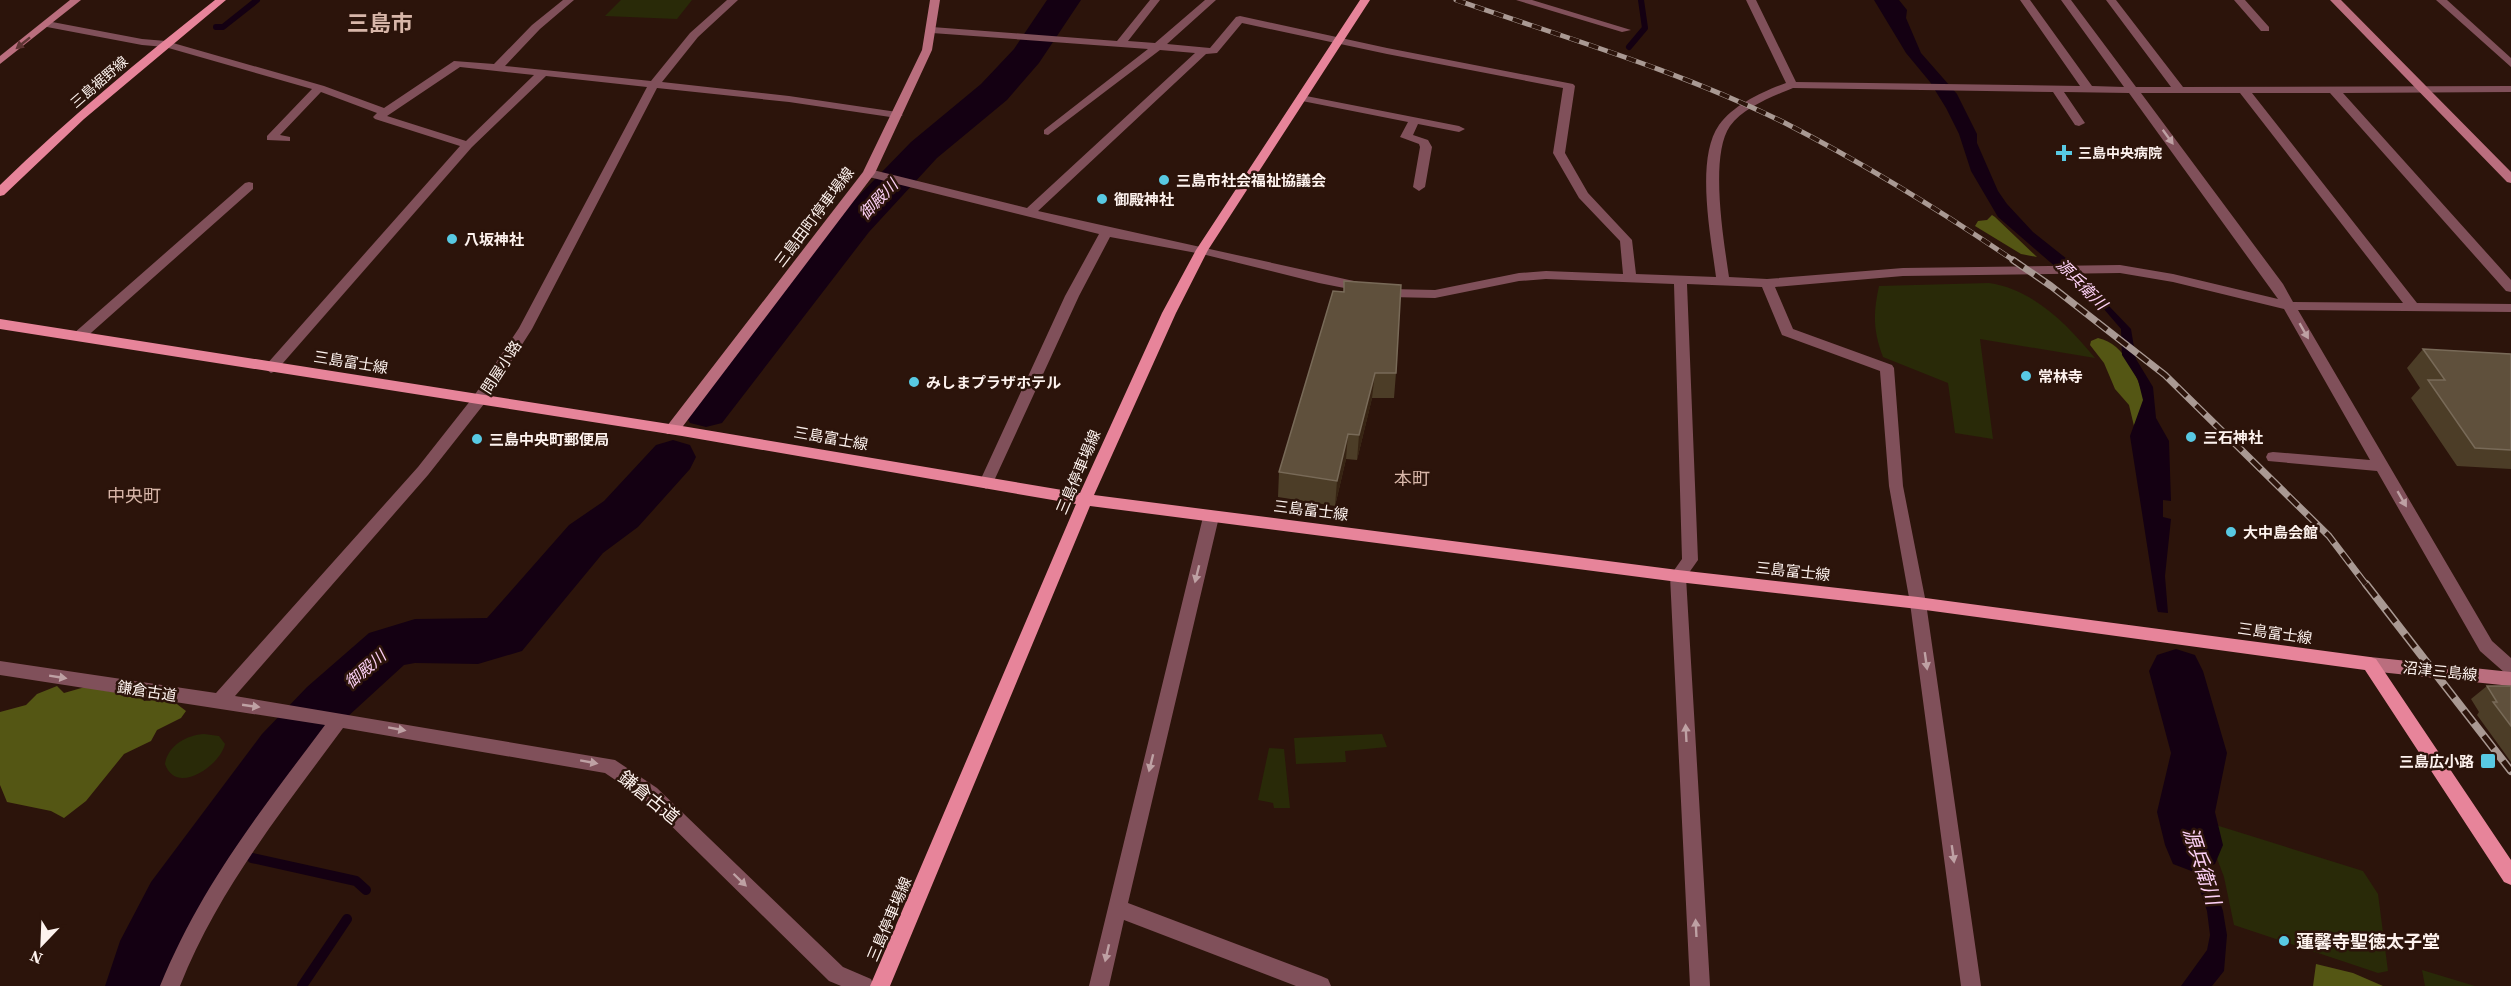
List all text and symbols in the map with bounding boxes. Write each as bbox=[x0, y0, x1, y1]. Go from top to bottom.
district label: 三島市 bbox=[347, 8, 413, 38]
one-way arrow bbox=[16, 36, 31, 48]
street label: 三島裾野線 bbox=[66, 51, 132, 113]
one-way arrow bbox=[2161, 130, 2173, 145]
place label: 三島中央病院 bbox=[2078, 143, 2162, 163]
marker: 三島中央病院 bbox=[2055, 144, 2073, 162]
street label: 三島田町停車場線 bbox=[770, 163, 858, 271]
place label: 三島市社会福祉協議会 bbox=[1176, 170, 1326, 191]
water label: 御殿川 bbox=[853, 173, 904, 224]
marker: 三島市社会福祉協議会 bbox=[1157, 173, 1171, 187]
place label: 御殿神社 bbox=[1114, 189, 1174, 210]
marker: 御殿神社 bbox=[1095, 192, 1109, 206]
place label: 八坂神社 bbox=[464, 229, 524, 250]
marker: 八坂神社 bbox=[445, 232, 459, 246]
water label: 源兵衛川 bbox=[2052, 254, 2114, 316]
one-way arrow bbox=[2298, 323, 2309, 339]
street label: 問屋小路 bbox=[476, 336, 526, 398]
street label: 三島富士線 bbox=[312, 346, 390, 378]
place label: 常林寺 bbox=[2038, 366, 2083, 387]
marker: 常林寺 bbox=[2019, 369, 2033, 383]
place label: みしまプラザホテル bbox=[926, 372, 1061, 393]
marker: みしまプラザホテル bbox=[907, 375, 921, 389]
street label: 三島富士線 bbox=[792, 421, 870, 455]
street label: 三島停車場線 bbox=[1051, 426, 1105, 518]
place label: 三石神社 bbox=[2203, 427, 2263, 448]
place label: 三島中央町郵便局 bbox=[489, 429, 609, 450]
marker: 三石神社 bbox=[2184, 430, 2198, 444]
marker: 三島中央町郵便局 bbox=[470, 432, 484, 446]
district label: 本町 bbox=[1394, 466, 1430, 491]
district label: 中央町 bbox=[107, 483, 161, 508]
one-way arrow bbox=[2397, 491, 2407, 508]
street label: 三島富士線 bbox=[1272, 495, 1350, 525]
place label: 大中島会館 bbox=[2243, 522, 2318, 543]
marker: 大中島会館 bbox=[2224, 525, 2238, 539]
street label: 三島富士線 bbox=[1755, 557, 1831, 585]
one-way arrow bbox=[1192, 564, 1201, 583]
street label: 三島富士線 bbox=[2236, 617, 2314, 649]
water label: 御殿川 bbox=[340, 644, 392, 693]
one-way arrow bbox=[1922, 652, 1931, 671]
street label: 沼津三島線 bbox=[2402, 657, 2478, 685]
one-way arrow bbox=[48, 672, 67, 681]
street label: 鎌倉古道 bbox=[116, 676, 178, 706]
one-way arrow bbox=[241, 702, 260, 711]
one-way arrow bbox=[1682, 723, 1691, 742]
one-way arrow bbox=[388, 725, 407, 734]
place label: 三島広小路 bbox=[2399, 751, 2474, 772]
marker: 三島広小路 bbox=[2479, 752, 2497, 770]
one-way arrow bbox=[1146, 754, 1156, 772]
one-way arrow bbox=[580, 758, 599, 767]
street label: 鎌倉古道 bbox=[613, 765, 685, 829]
water label: 源兵衛川 bbox=[2176, 824, 2228, 910]
one-way arrow bbox=[1948, 845, 1958, 864]
one-way arrow bbox=[733, 873, 747, 887]
street label: 三島停車場線 bbox=[862, 873, 916, 965]
north arrow bbox=[12, 914, 72, 974]
one-way arrow bbox=[1691, 918, 1700, 937]
place label: 蓮馨寺聖徳太子堂 bbox=[2296, 929, 2440, 954]
marker: 蓮馨寺聖徳太子堂 bbox=[2277, 934, 2291, 948]
one-way arrow bbox=[1101, 944, 1111, 962]
text: N bbox=[26, 945, 46, 970]

